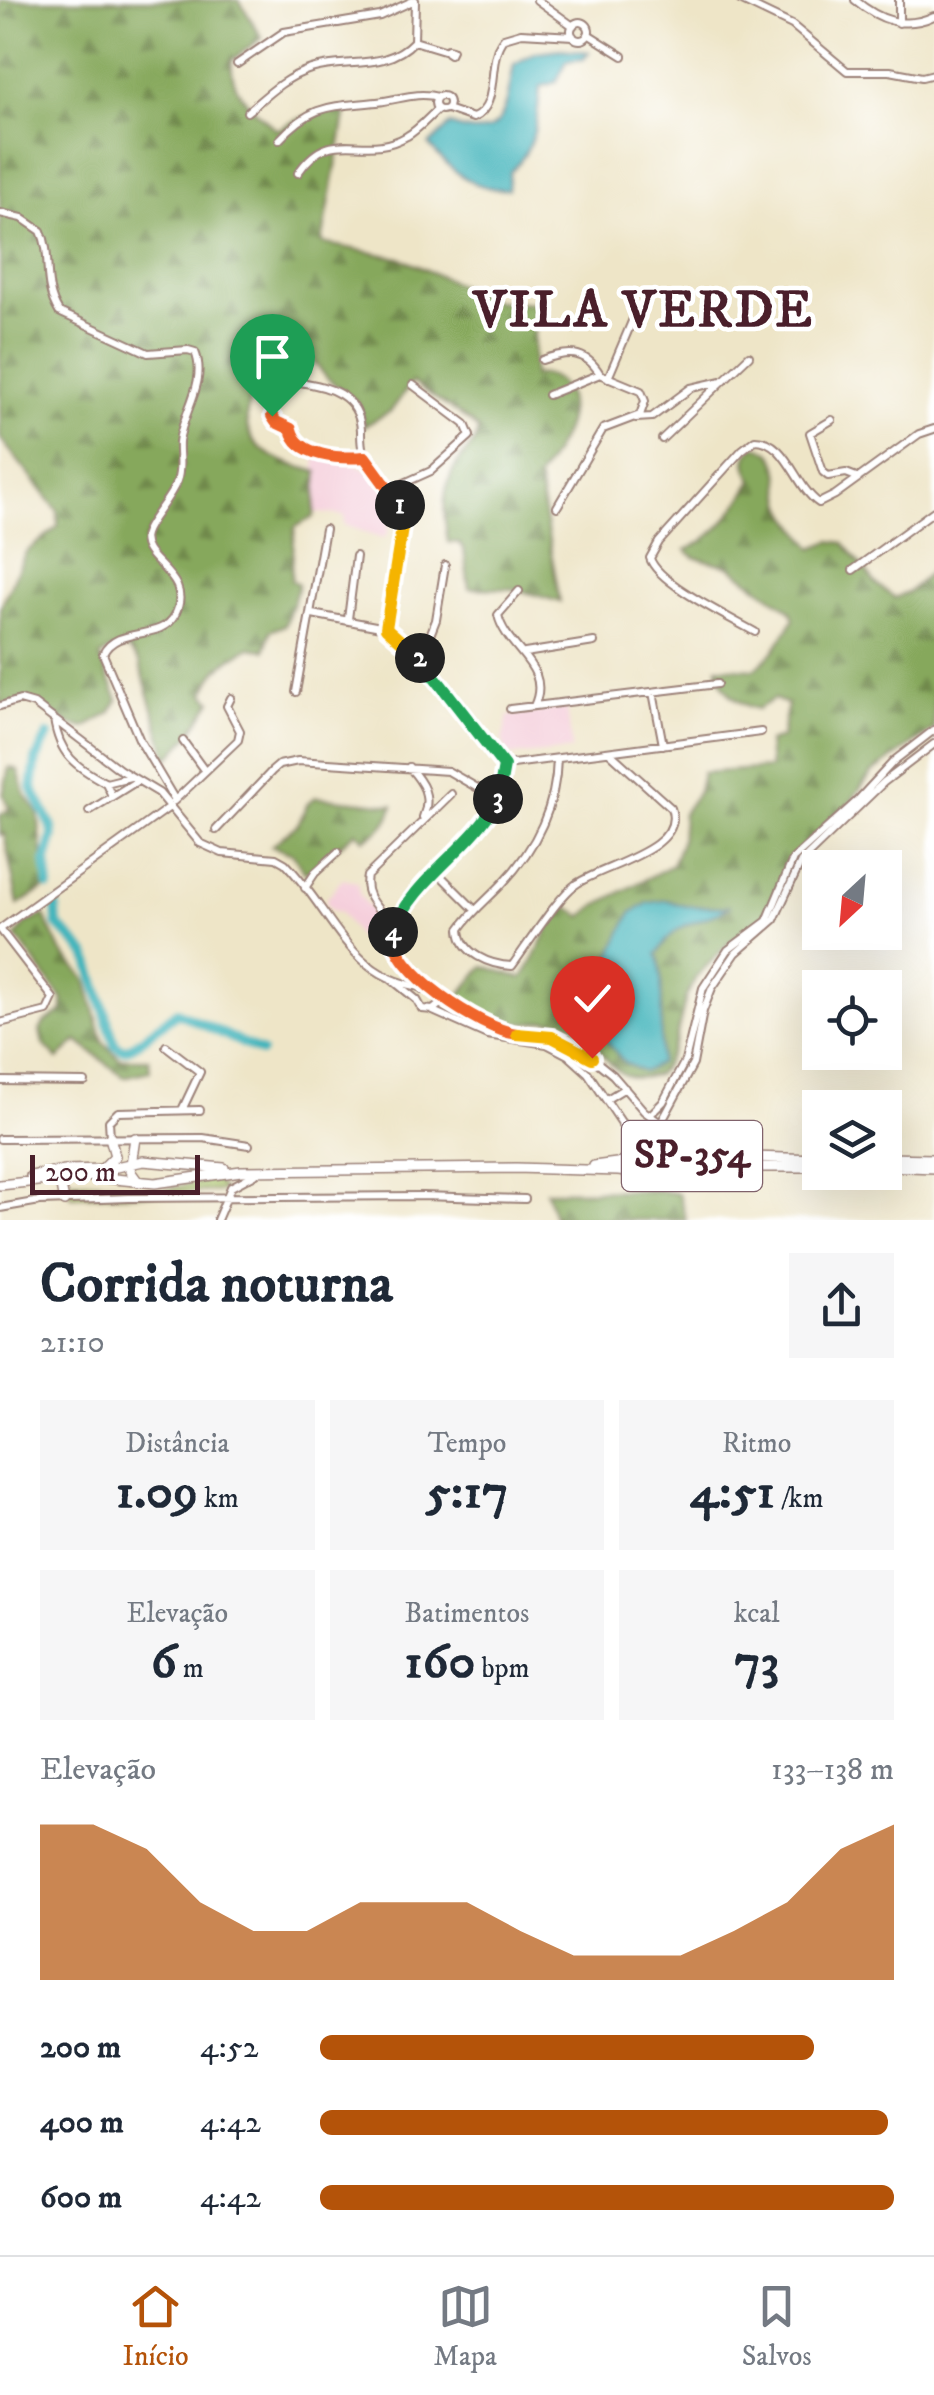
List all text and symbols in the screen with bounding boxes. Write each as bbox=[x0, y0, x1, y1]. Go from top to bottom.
district label: VILA VERDE bbox=[471, 279, 815, 344]
pin bbox=[230, 314, 315, 417]
icon: arrive bbox=[245, 329, 300, 384]
pin: 1 bbox=[375, 480, 425, 530]
text: 1 bbox=[395, 487, 405, 522]
pin: 2 bbox=[395, 633, 445, 683]
text: 2 bbox=[413, 640, 427, 675]
pin: 3 bbox=[473, 774, 523, 824]
text: 3 bbox=[493, 781, 503, 816]
north arrow bbox=[802, 850, 902, 950]
map controls bbox=[802, 850, 902, 1190]
pin: 4 bbox=[368, 907, 418, 957]
text: 4 bbox=[385, 914, 401, 949]
pin bbox=[550, 956, 635, 1059]
button: locate bbox=[802, 970, 902, 1070]
icon: check bbox=[565, 971, 620, 1026]
button: layers bbox=[802, 1090, 902, 1190]
road number: SP-354 bbox=[622, 1121, 762, 1191]
scale bar bbox=[30, 1150, 200, 1194]
text: 200 m bbox=[45, 1155, 116, 1190]
text: Corrida noturna bbox=[40, 1251, 393, 1320]
button: share bbox=[789, 1253, 894, 1358]
text: 21:10 bbox=[40, 1323, 105, 1363]
text: Distância bbox=[125, 1426, 229, 1461]
text: Tempo bbox=[428, 1426, 506, 1461]
text: Ritmo bbox=[722, 1426, 791, 1461]
text: 1.09 bbox=[116, 1461, 198, 1524]
text: 5:17 bbox=[426, 1461, 508, 1524]
text: 4:51 bbox=[690, 1461, 775, 1524]
text: km bbox=[198, 1481, 239, 1516]
text: /km bbox=[775, 1481, 823, 1516]
text: Elevação bbox=[127, 1596, 228, 1631]
text: Batimentos bbox=[405, 1596, 529, 1631]
text: kcal bbox=[734, 1596, 780, 1631]
text: 6 bbox=[151, 1631, 177, 1694]
text: 160 bbox=[404, 1631, 475, 1694]
text: 73 bbox=[734, 1631, 779, 1694]
text: m bbox=[177, 1651, 204, 1686]
text: bpm bbox=[475, 1651, 530, 1686]
text: Elevação bbox=[40, 1750, 156, 1790]
text: 133–138 m bbox=[771, 1750, 894, 1790]
text: 200 m bbox=[40, 2028, 121, 2068]
text: 4:52 bbox=[200, 2028, 258, 2068]
text: 400 m bbox=[40, 2103, 124, 2143]
text: 4:42 bbox=[200, 2103, 261, 2143]
text: 600 m bbox=[40, 2178, 122, 2218]
text: 4:42 bbox=[200, 2178, 261, 2218]
tab: Início bbox=[122, 2279, 189, 2374]
tab: Mapa bbox=[433, 2279, 497, 2374]
tab: Salvos bbox=[742, 2279, 812, 2374]

